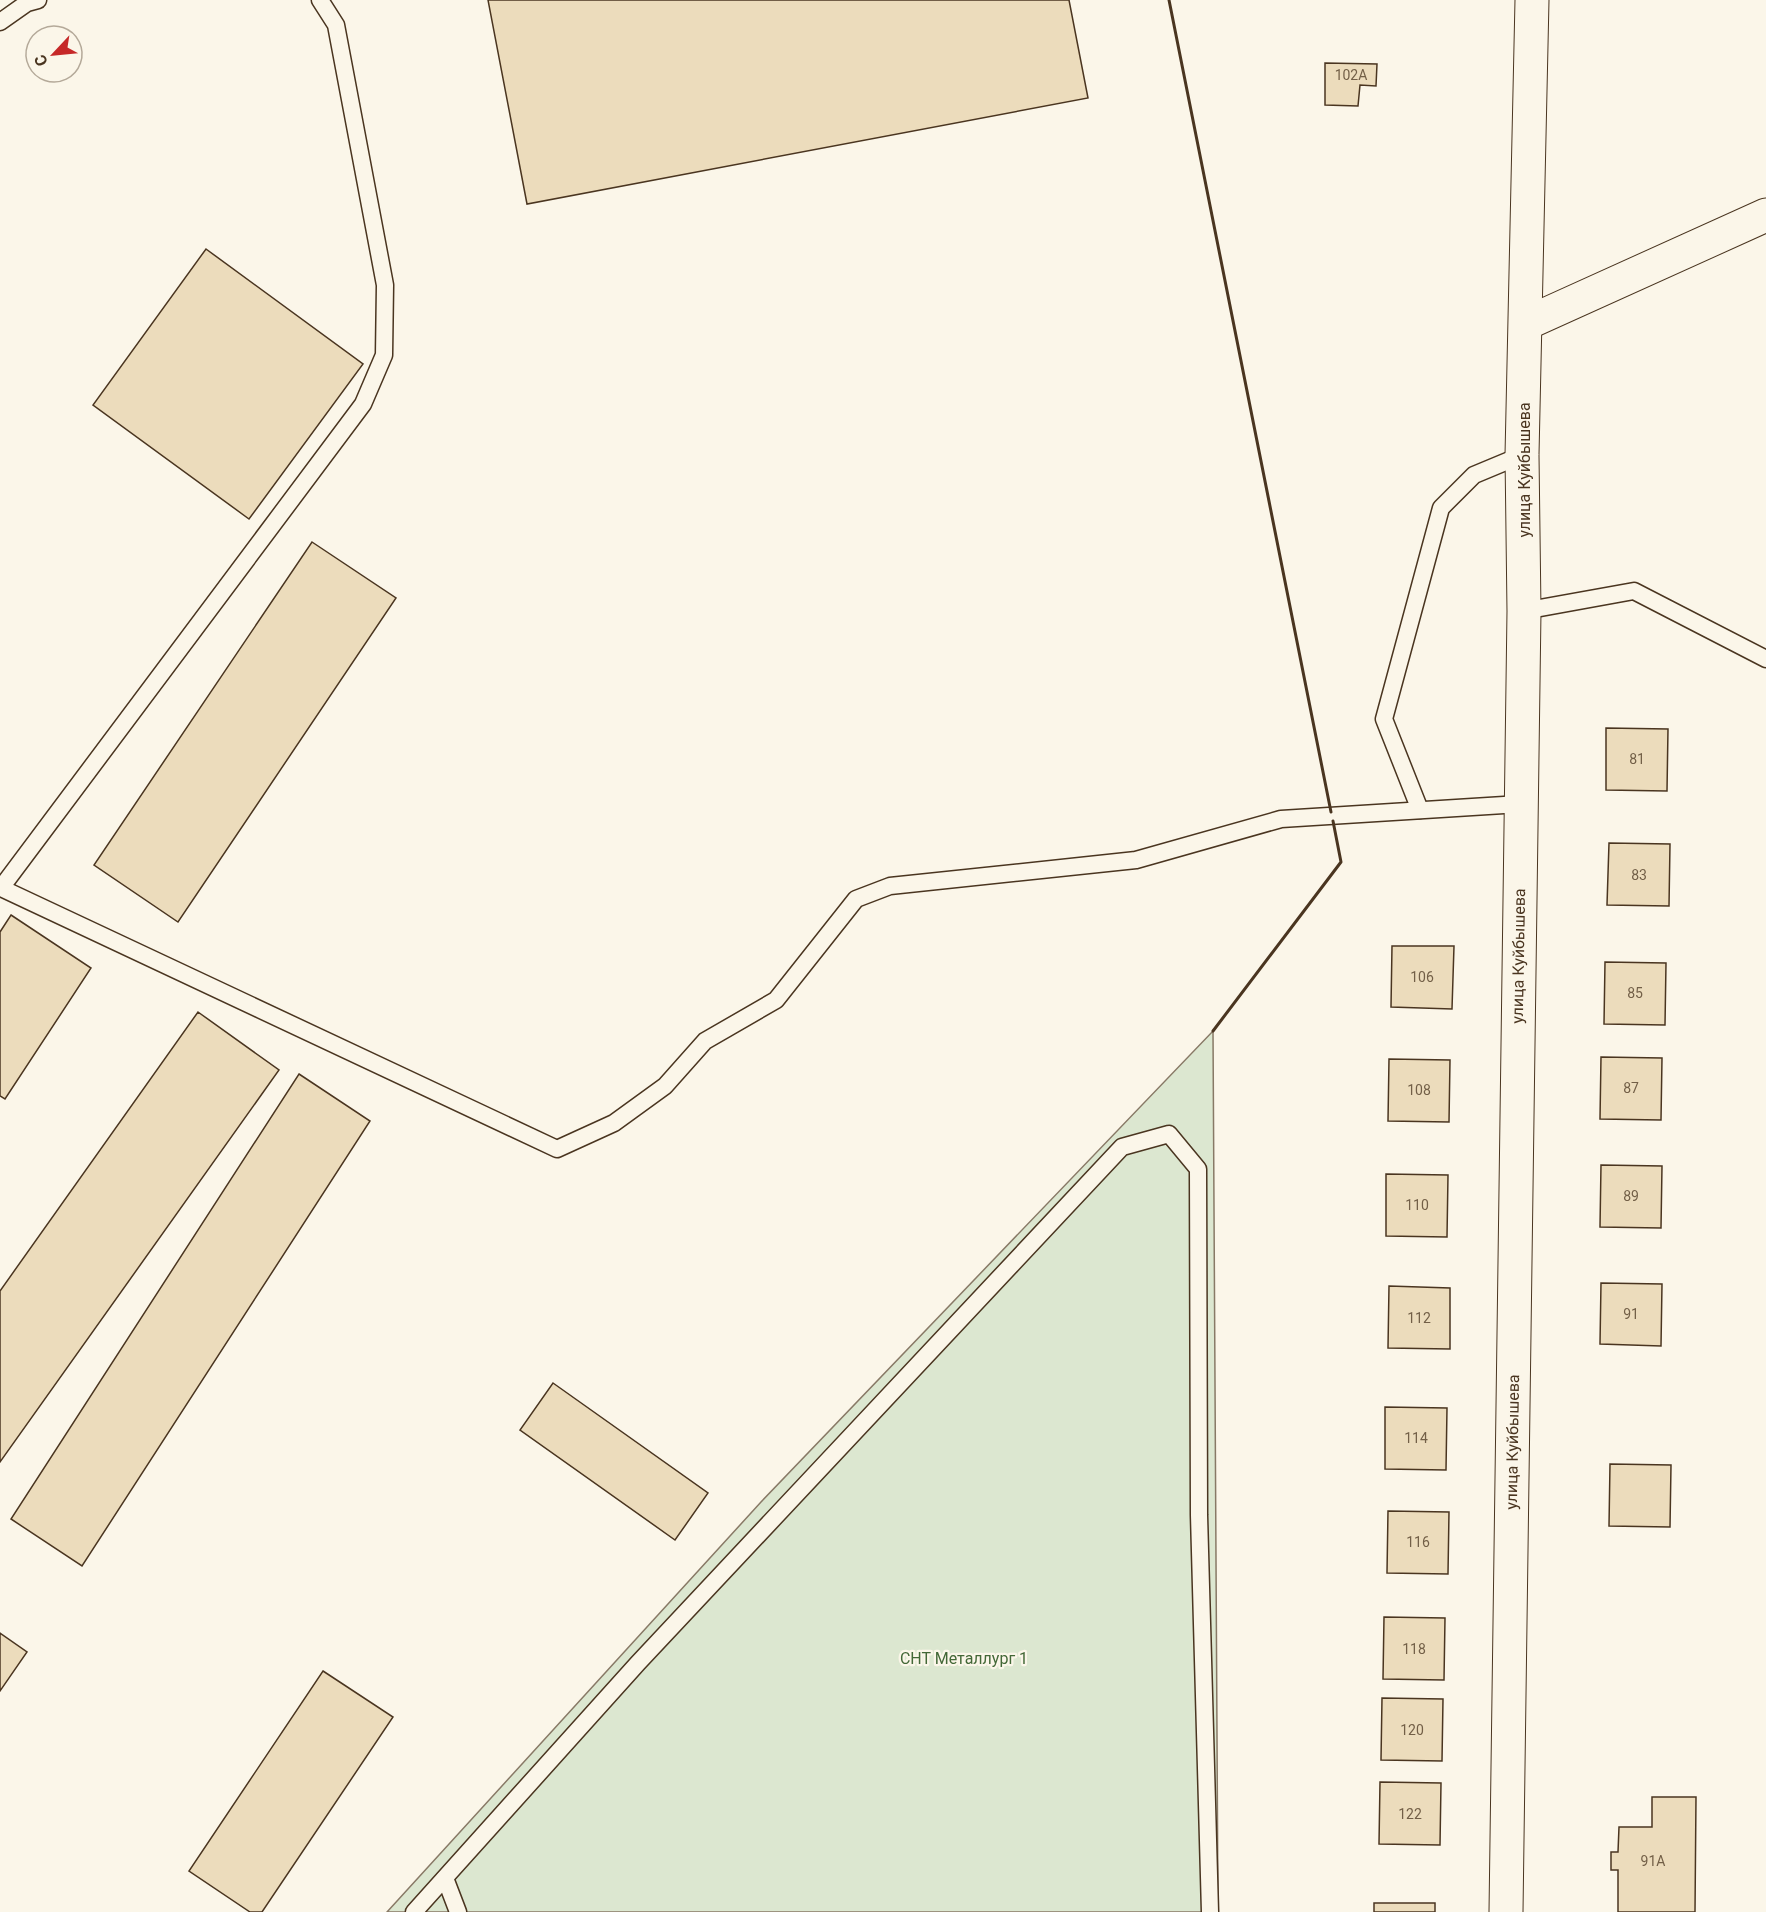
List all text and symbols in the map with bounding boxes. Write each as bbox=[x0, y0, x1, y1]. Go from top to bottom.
north arrow bbox=[24, 24, 84, 84]
text: С bbox=[30, 51, 52, 69]
house number: 102А bbox=[1335, 67, 1367, 83]
street label: улица Куйбышева bbox=[1515, 402, 1534, 538]
house number: 81 bbox=[1629, 751, 1645, 767]
house number: 83 bbox=[1631, 867, 1647, 883]
street label: улица Куйбышева bbox=[1508, 888, 1529, 1024]
house number: 106 bbox=[1410, 969, 1434, 985]
house number: 85 bbox=[1627, 985, 1643, 1001]
house number: 87 bbox=[1623, 1080, 1639, 1096]
house number: 108 bbox=[1407, 1082, 1431, 1098]
house number: 89 bbox=[1623, 1188, 1639, 1204]
house number: 110 bbox=[1405, 1197, 1429, 1213]
house number: 91 bbox=[1623, 1306, 1639, 1322]
house number: 112 bbox=[1407, 1310, 1431, 1326]
street label: улица Куйбышева bbox=[1502, 1374, 1523, 1510]
house number: 114 bbox=[1404, 1430, 1428, 1446]
house number: 116 bbox=[1406, 1534, 1430, 1550]
house number: 118 bbox=[1402, 1641, 1426, 1657]
park label: СНТ Металлург 1 bbox=[900, 1649, 1028, 1668]
house number: 120 bbox=[1400, 1722, 1424, 1738]
house number: 122 bbox=[1398, 1806, 1422, 1822]
house number: 91А bbox=[1641, 1853, 1665, 1869]

